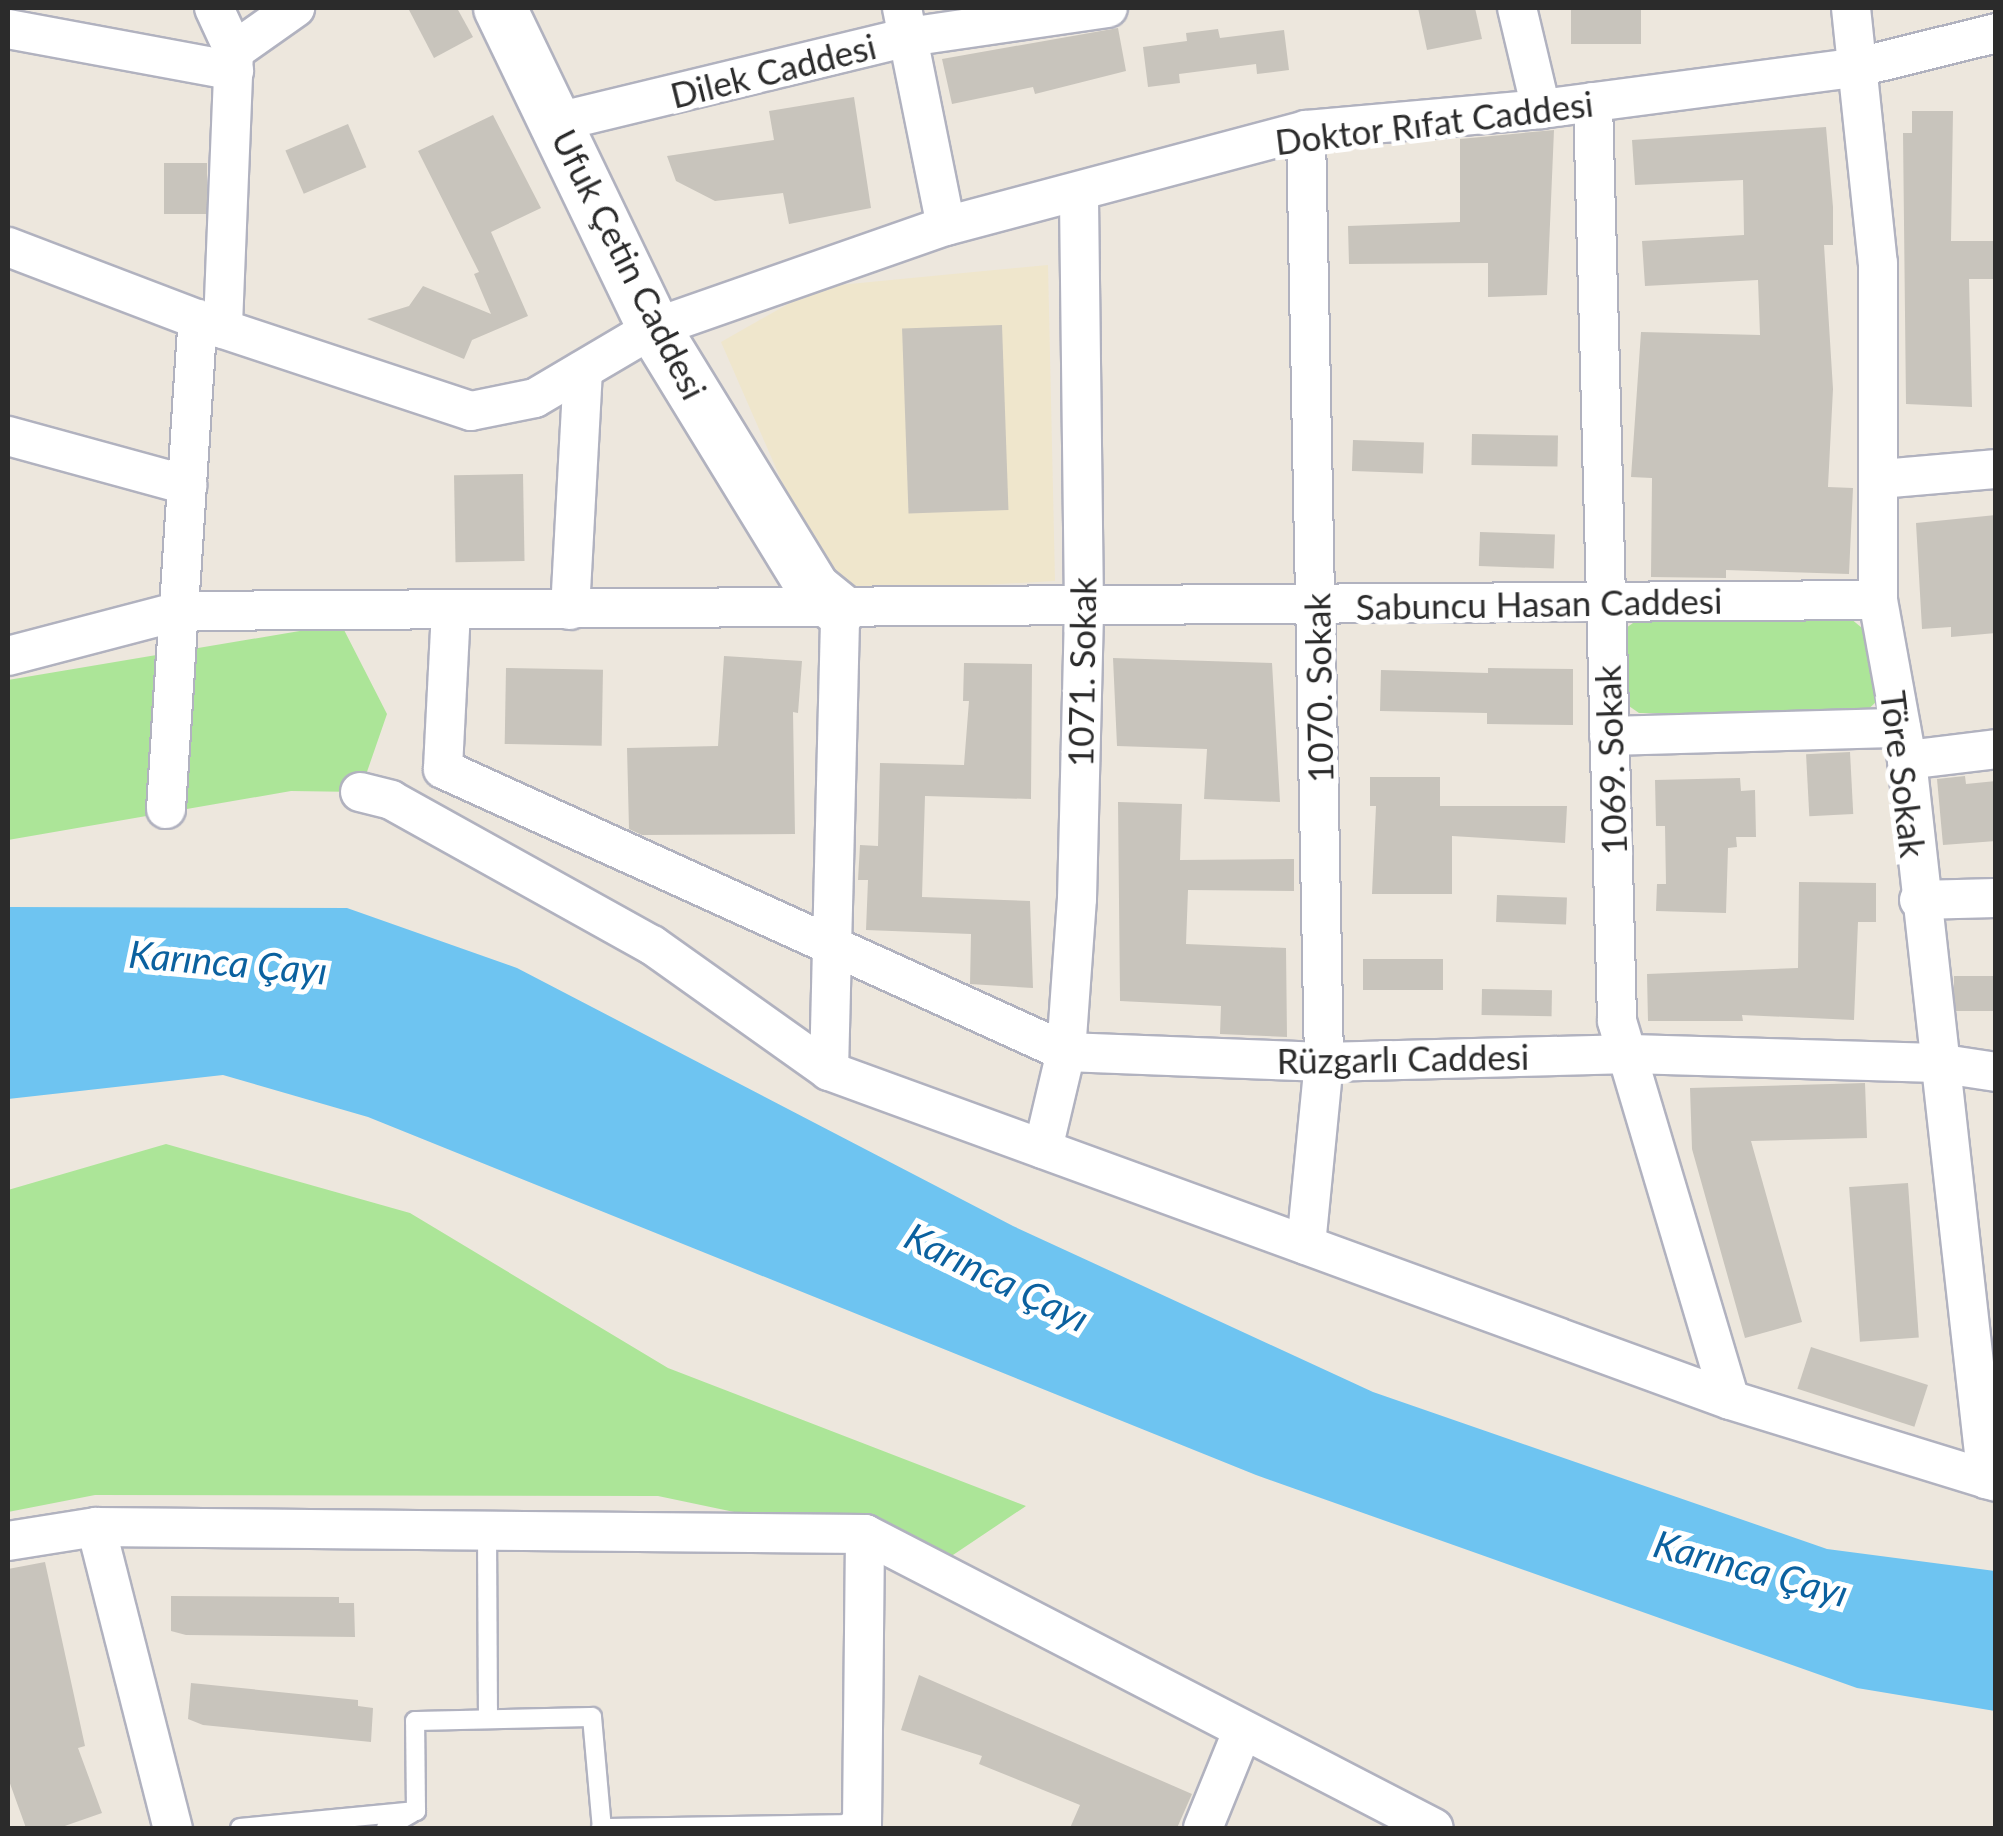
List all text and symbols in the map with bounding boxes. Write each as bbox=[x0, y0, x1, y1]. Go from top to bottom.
street label: Dilek Caddesi bbox=[666, 24, 880, 116]
street label: Doktor Rıfat Caddesi bbox=[1272, 82, 1596, 162]
street label: Ufuk Çetin Caddesi bbox=[544, 122, 716, 406]
street label: 1071. Sokak bbox=[1058, 577, 1104, 767]
street label: Sabuncu Hasan Caddesi bbox=[1355, 579, 1723, 627]
street label: 1070. Sokak bbox=[1295, 593, 1341, 783]
street label: 1069. Sokak bbox=[1586, 664, 1634, 856]
street label: Töre Sokak bbox=[1873, 688, 1935, 860]
water label: Karınca Çayı bbox=[127, 931, 329, 993]
street label: Rüzgarlı Caddesi bbox=[1276, 1035, 1530, 1081]
water label: Karınca Çayı bbox=[898, 1213, 1096, 1341]
water label: Karınca Çayı bbox=[1649, 1520, 1853, 1616]

